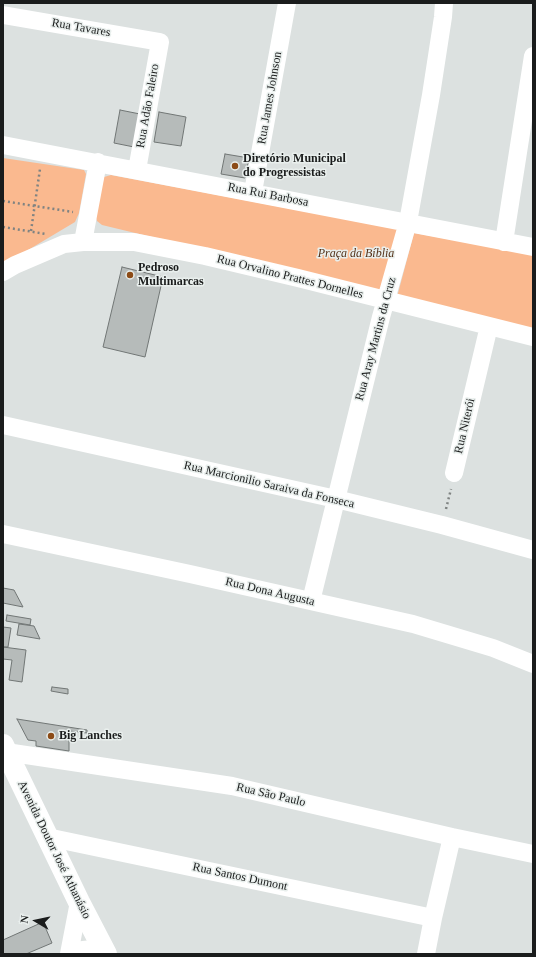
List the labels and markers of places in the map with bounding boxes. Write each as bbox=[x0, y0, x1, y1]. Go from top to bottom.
place label: Diretório Municipal do Progressistas bbox=[243, 152, 346, 180]
marker: Diretório Municipal do Progressistas bbox=[230, 161, 240, 171]
place label: Pedroso Multimarcas bbox=[138, 261, 204, 289]
marker: Pedroso Multimarcas bbox=[125, 270, 135, 280]
place label: Big Lanches bbox=[59, 729, 122, 743]
marker: Big Lanches bbox=[46, 731, 56, 741]

